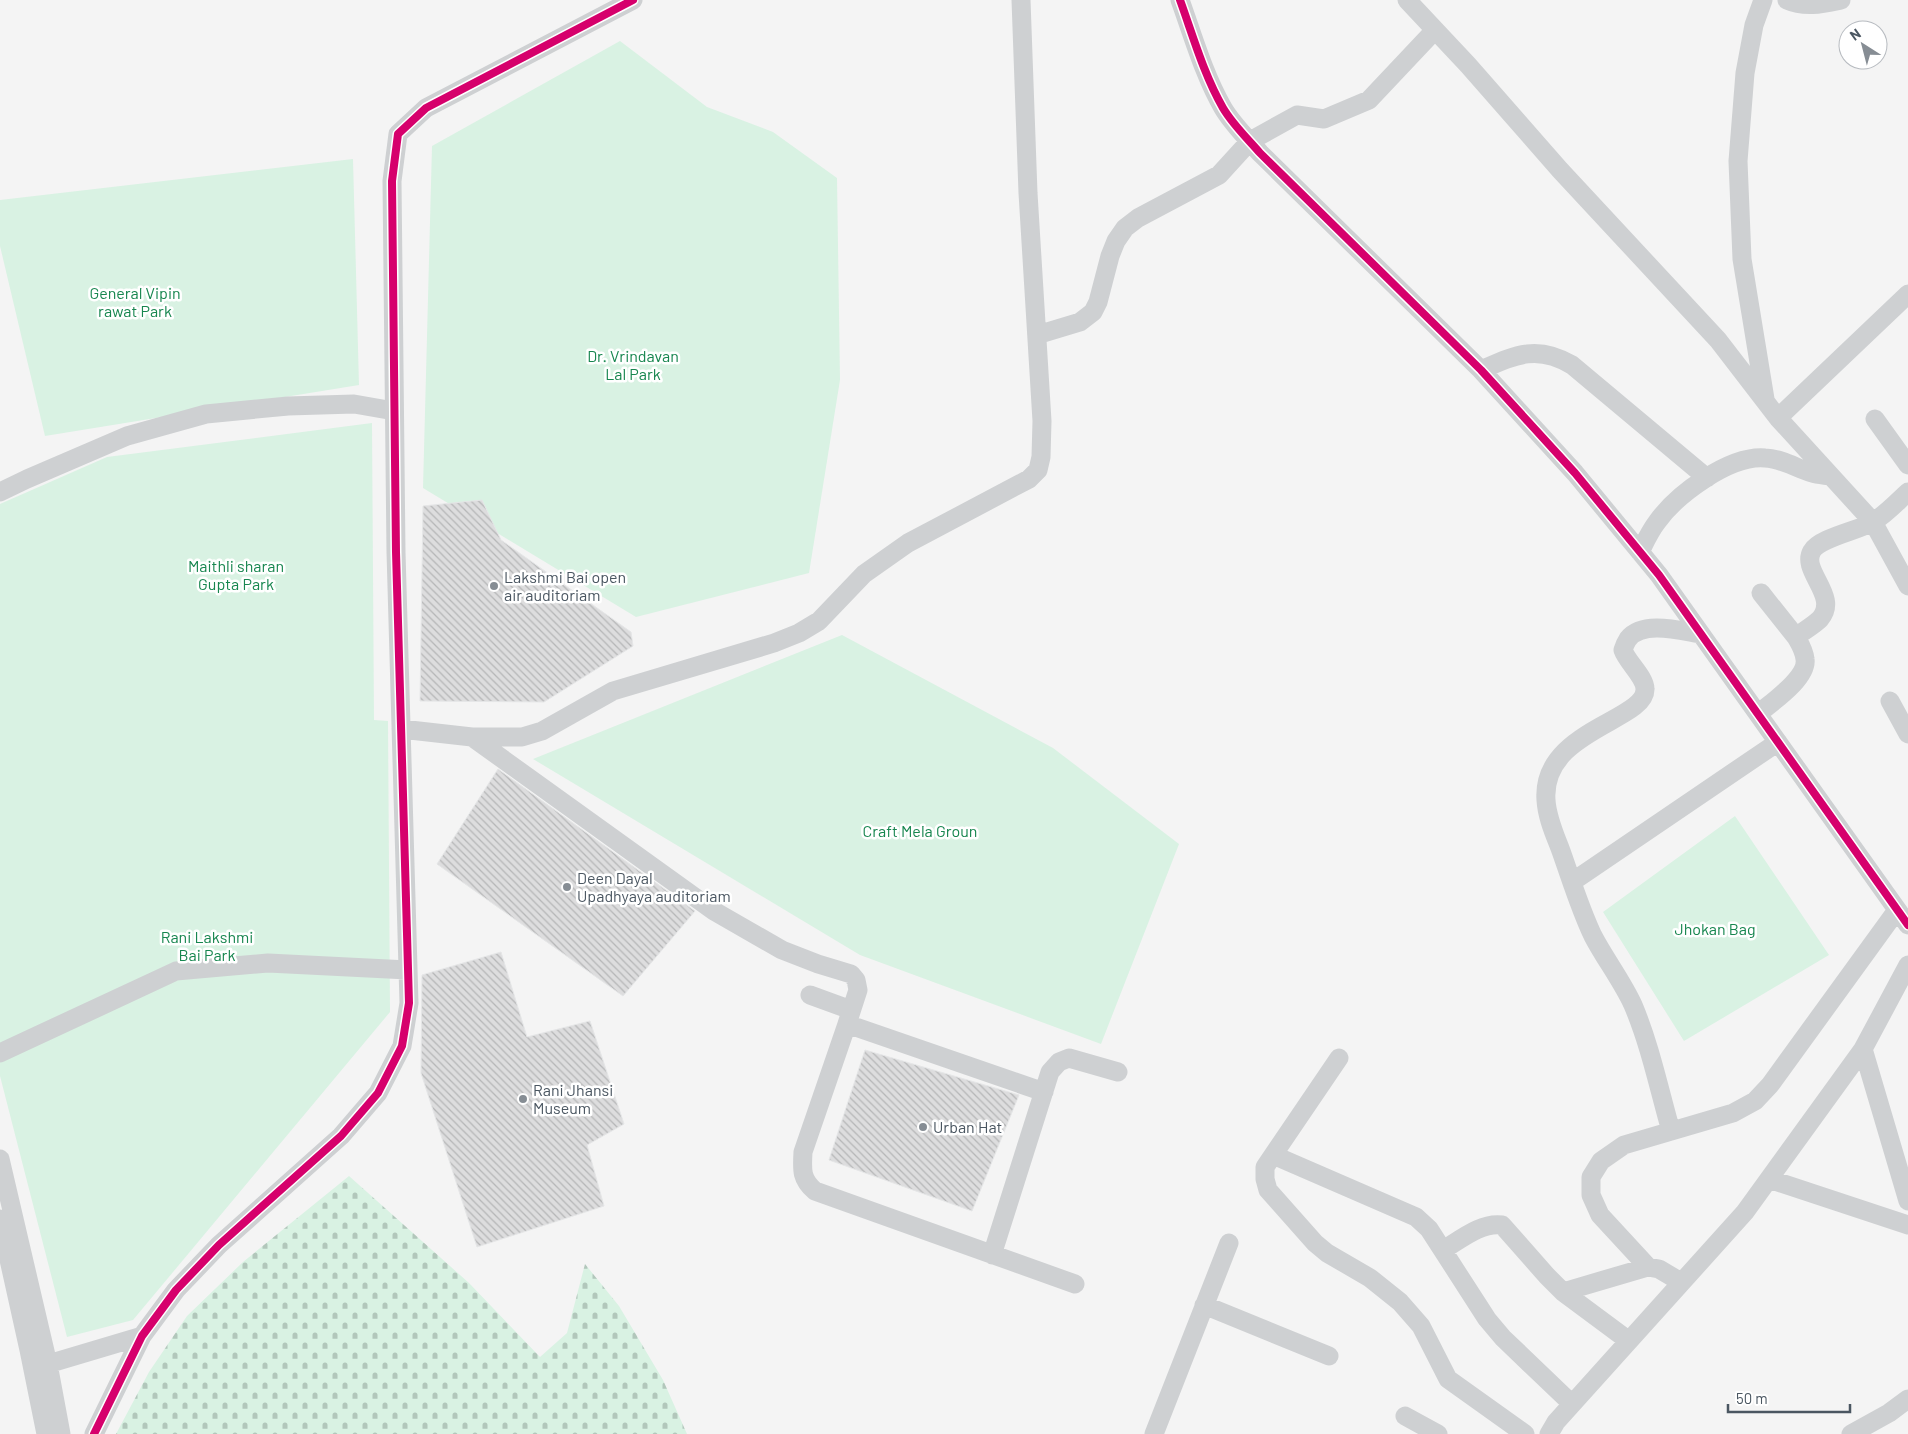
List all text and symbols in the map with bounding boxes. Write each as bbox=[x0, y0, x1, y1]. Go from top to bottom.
north arrow bbox=[1838, 20, 1888, 70]
text: N bbox=[1846, 24, 1864, 44]
park label: General Vipin rawat Park bbox=[89, 283, 181, 320]
park label: Dr. Vrindavan Lal Park bbox=[587, 346, 679, 383]
park label: Maithli sharan Gupta Park bbox=[188, 556, 284, 593]
place label: Lakshmi Bai open air auditoriam bbox=[504, 567, 626, 604]
marker: Lakshmi Bai open air auditoriam bbox=[488, 580, 500, 592]
park label: Craft Mela Groun bbox=[863, 821, 977, 840]
place label: Deen Dayal Upadhyaya auditoriam bbox=[577, 868, 731, 905]
marker: Deen Dayal Upadhyaya auditoriam bbox=[561, 881, 573, 893]
park label: Jhokan Bag bbox=[1674, 919, 1756, 938]
park label: Rani Lakshmi Bai Park bbox=[161, 927, 253, 964]
place label: Rani Jhansi Museum bbox=[533, 1080, 613, 1117]
marker: Rani Jhansi Museum bbox=[517, 1093, 529, 1105]
place label: Urban Hat bbox=[933, 1117, 1002, 1136]
marker: Urban Hat bbox=[917, 1121, 929, 1133]
scale bar bbox=[1728, 1382, 1850, 1414]
text: 50 m bbox=[1736, 1389, 1768, 1407]

